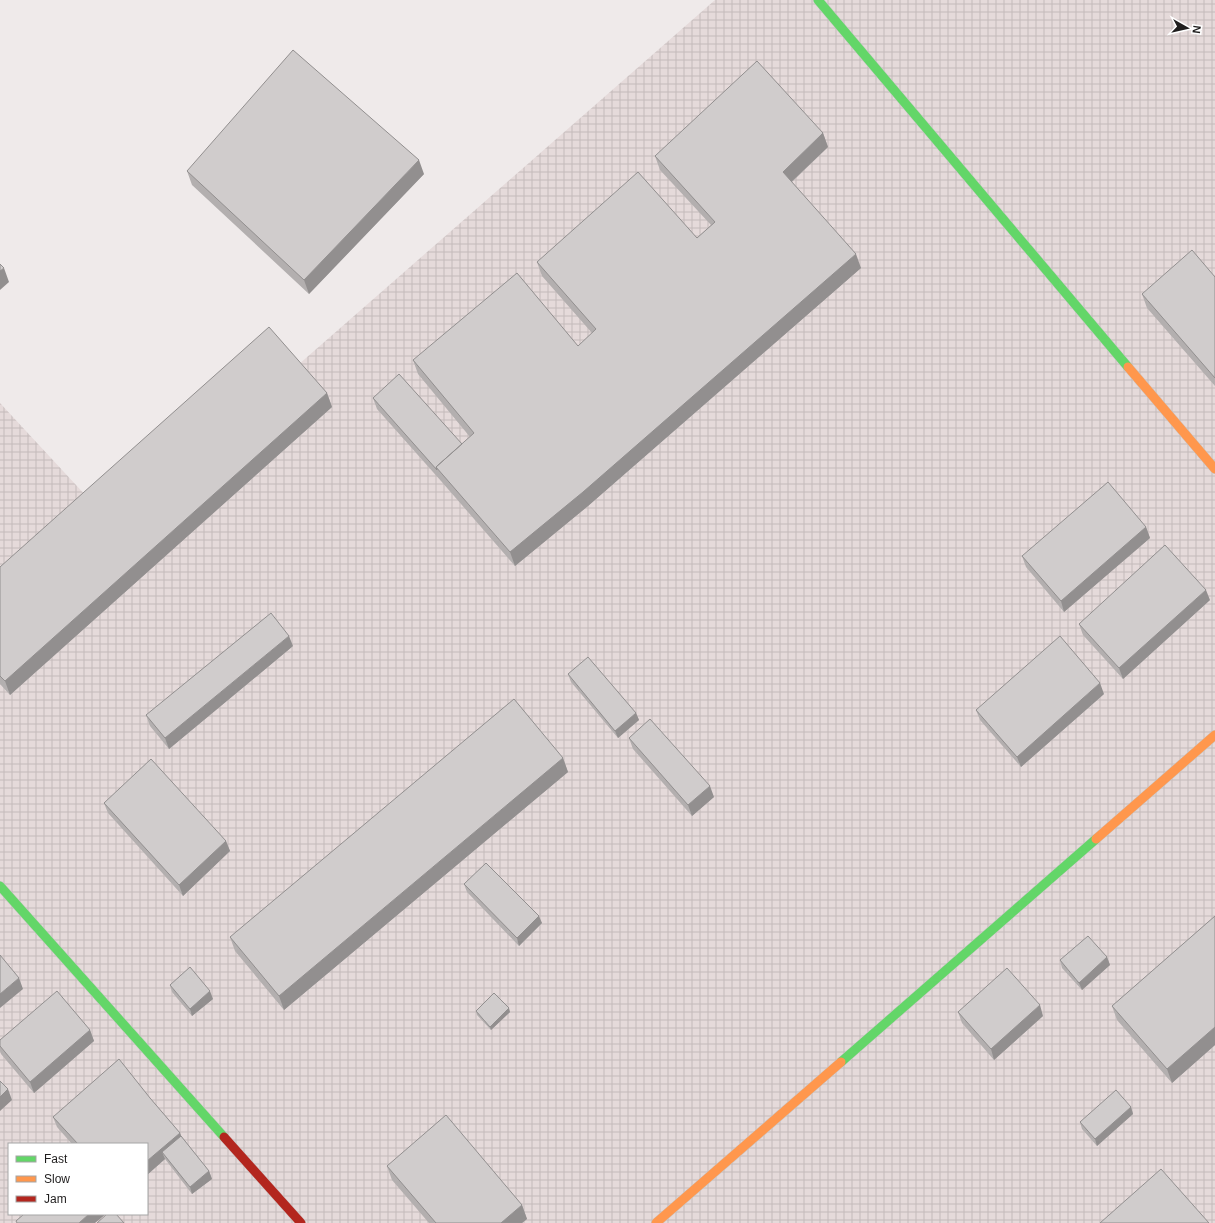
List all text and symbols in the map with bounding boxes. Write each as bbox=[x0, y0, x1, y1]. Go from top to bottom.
north arrow bbox=[1167, 8, 1207, 48]
text: N bbox=[1190, 25, 1203, 34]
legend bbox=[8, 1143, 148, 1215]
text: Fast bbox=[44, 1152, 68, 1166]
text: Slow bbox=[44, 1172, 70, 1186]
text: Jam bbox=[44, 1192, 67, 1206]

